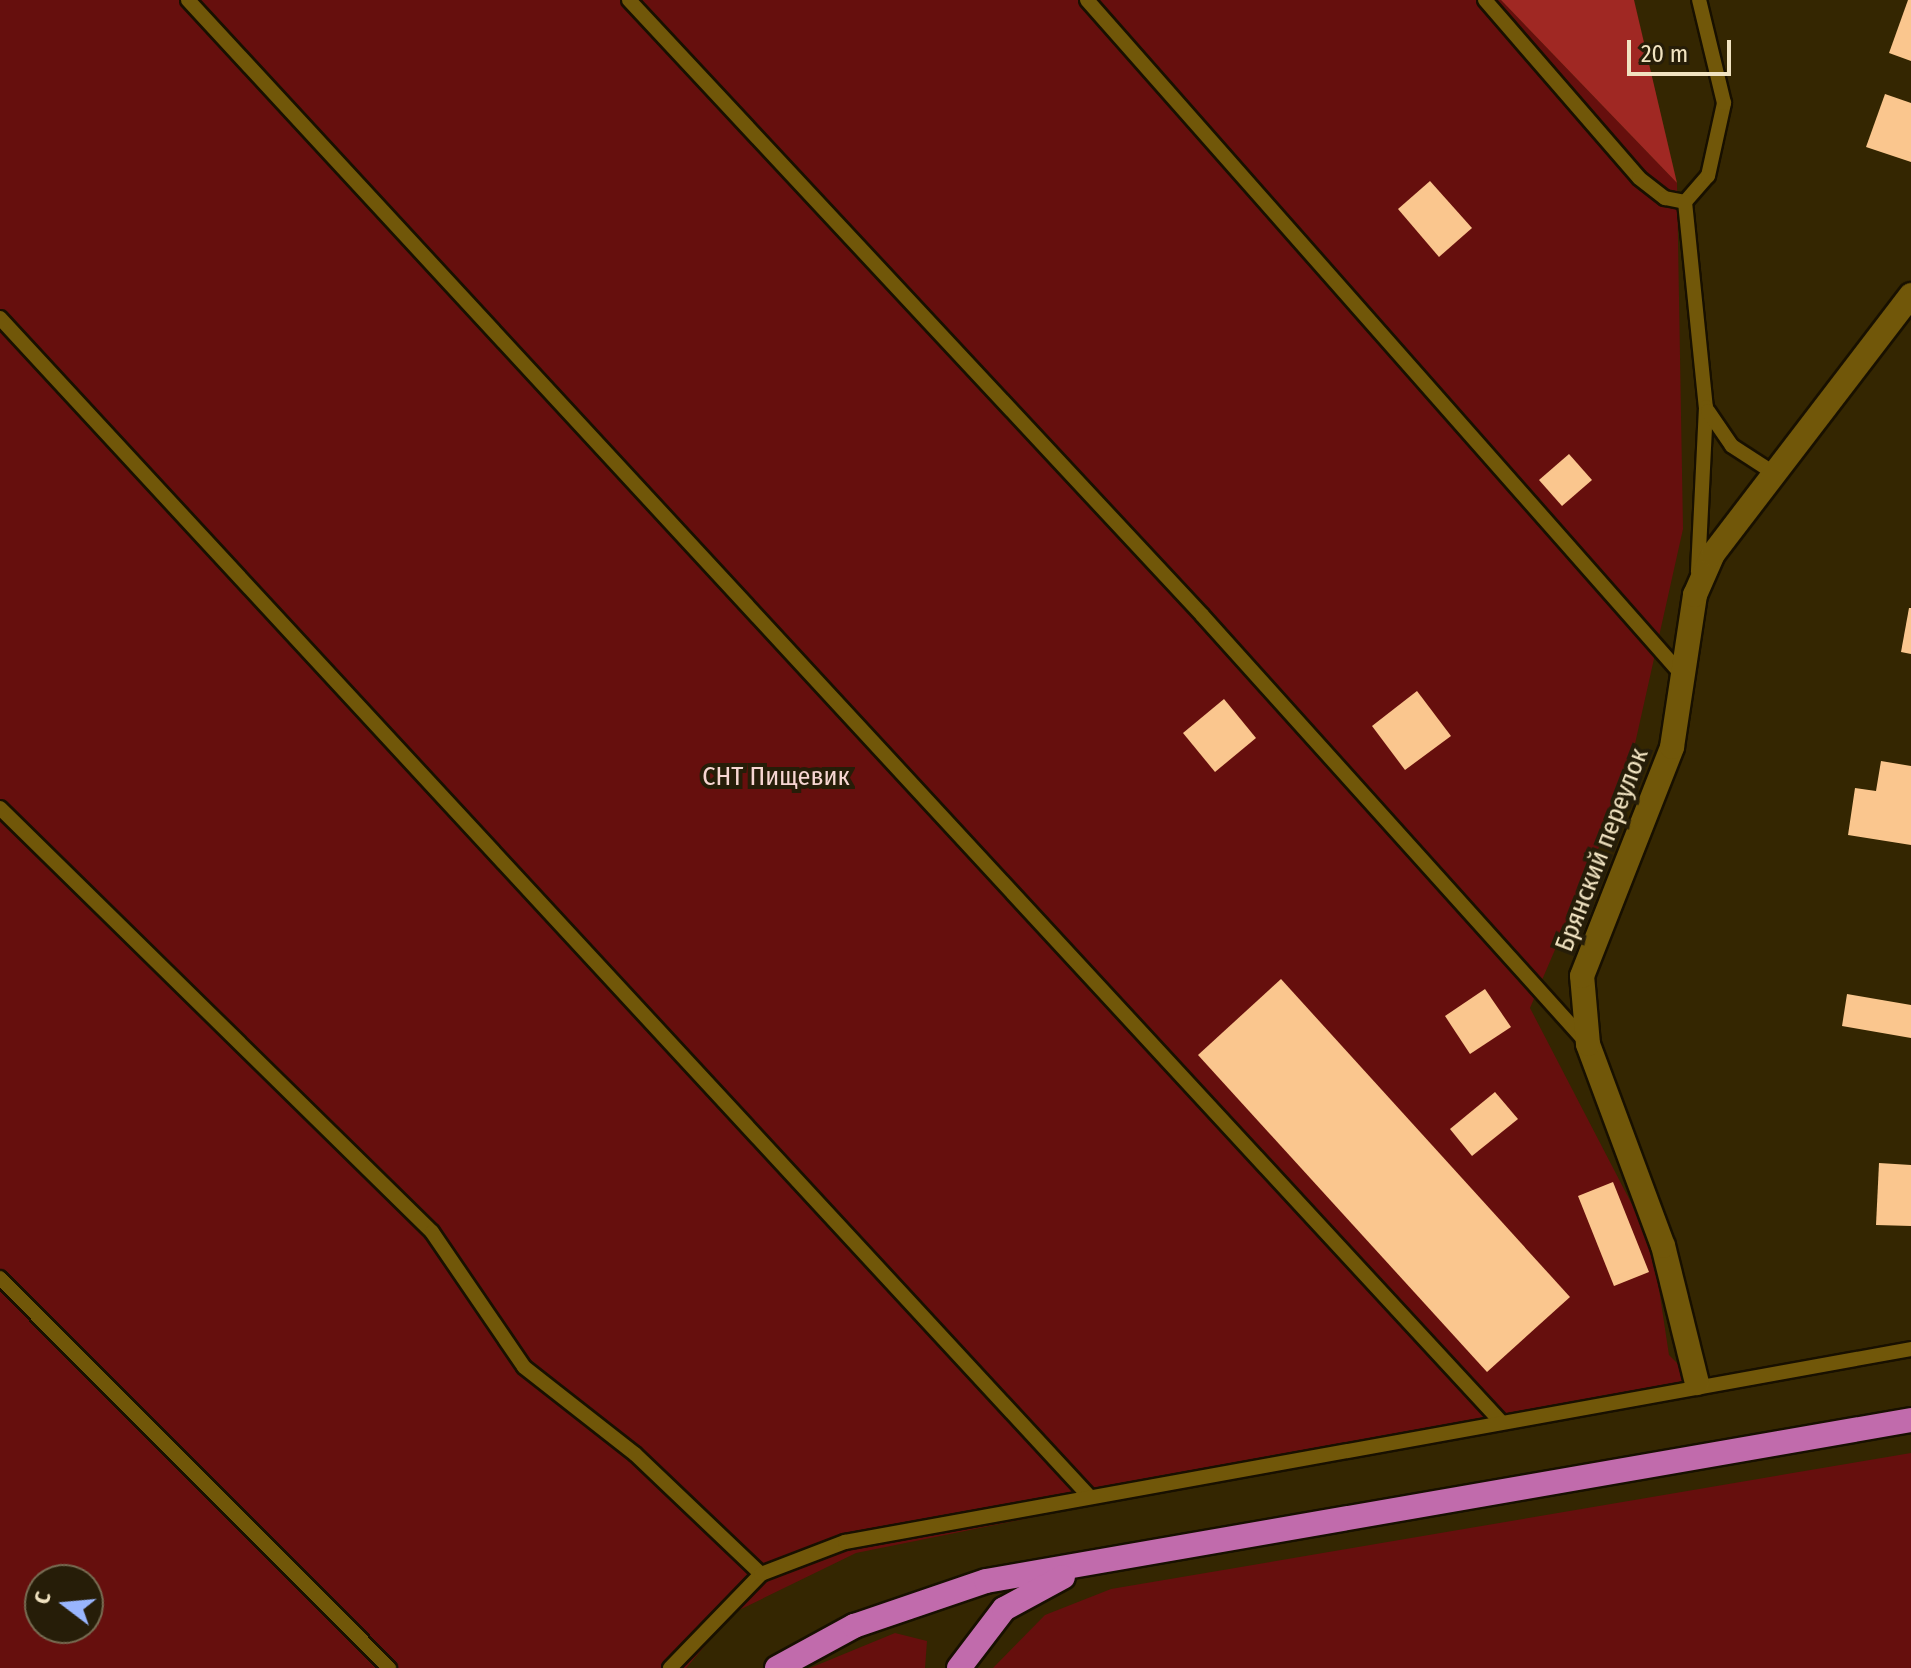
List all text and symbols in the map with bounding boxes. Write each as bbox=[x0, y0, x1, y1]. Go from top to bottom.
scale bar bbox=[1631, 24, 1735, 74]
text: 20 m bbox=[1641, 40, 1688, 68]
street label: Брянский переулок bbox=[1549, 744, 1655, 956]
park label: СНТ Пищевик bbox=[702, 761, 850, 793]
north arrow bbox=[24, 1564, 104, 1644]
text: С bbox=[28, 1589, 57, 1607]

